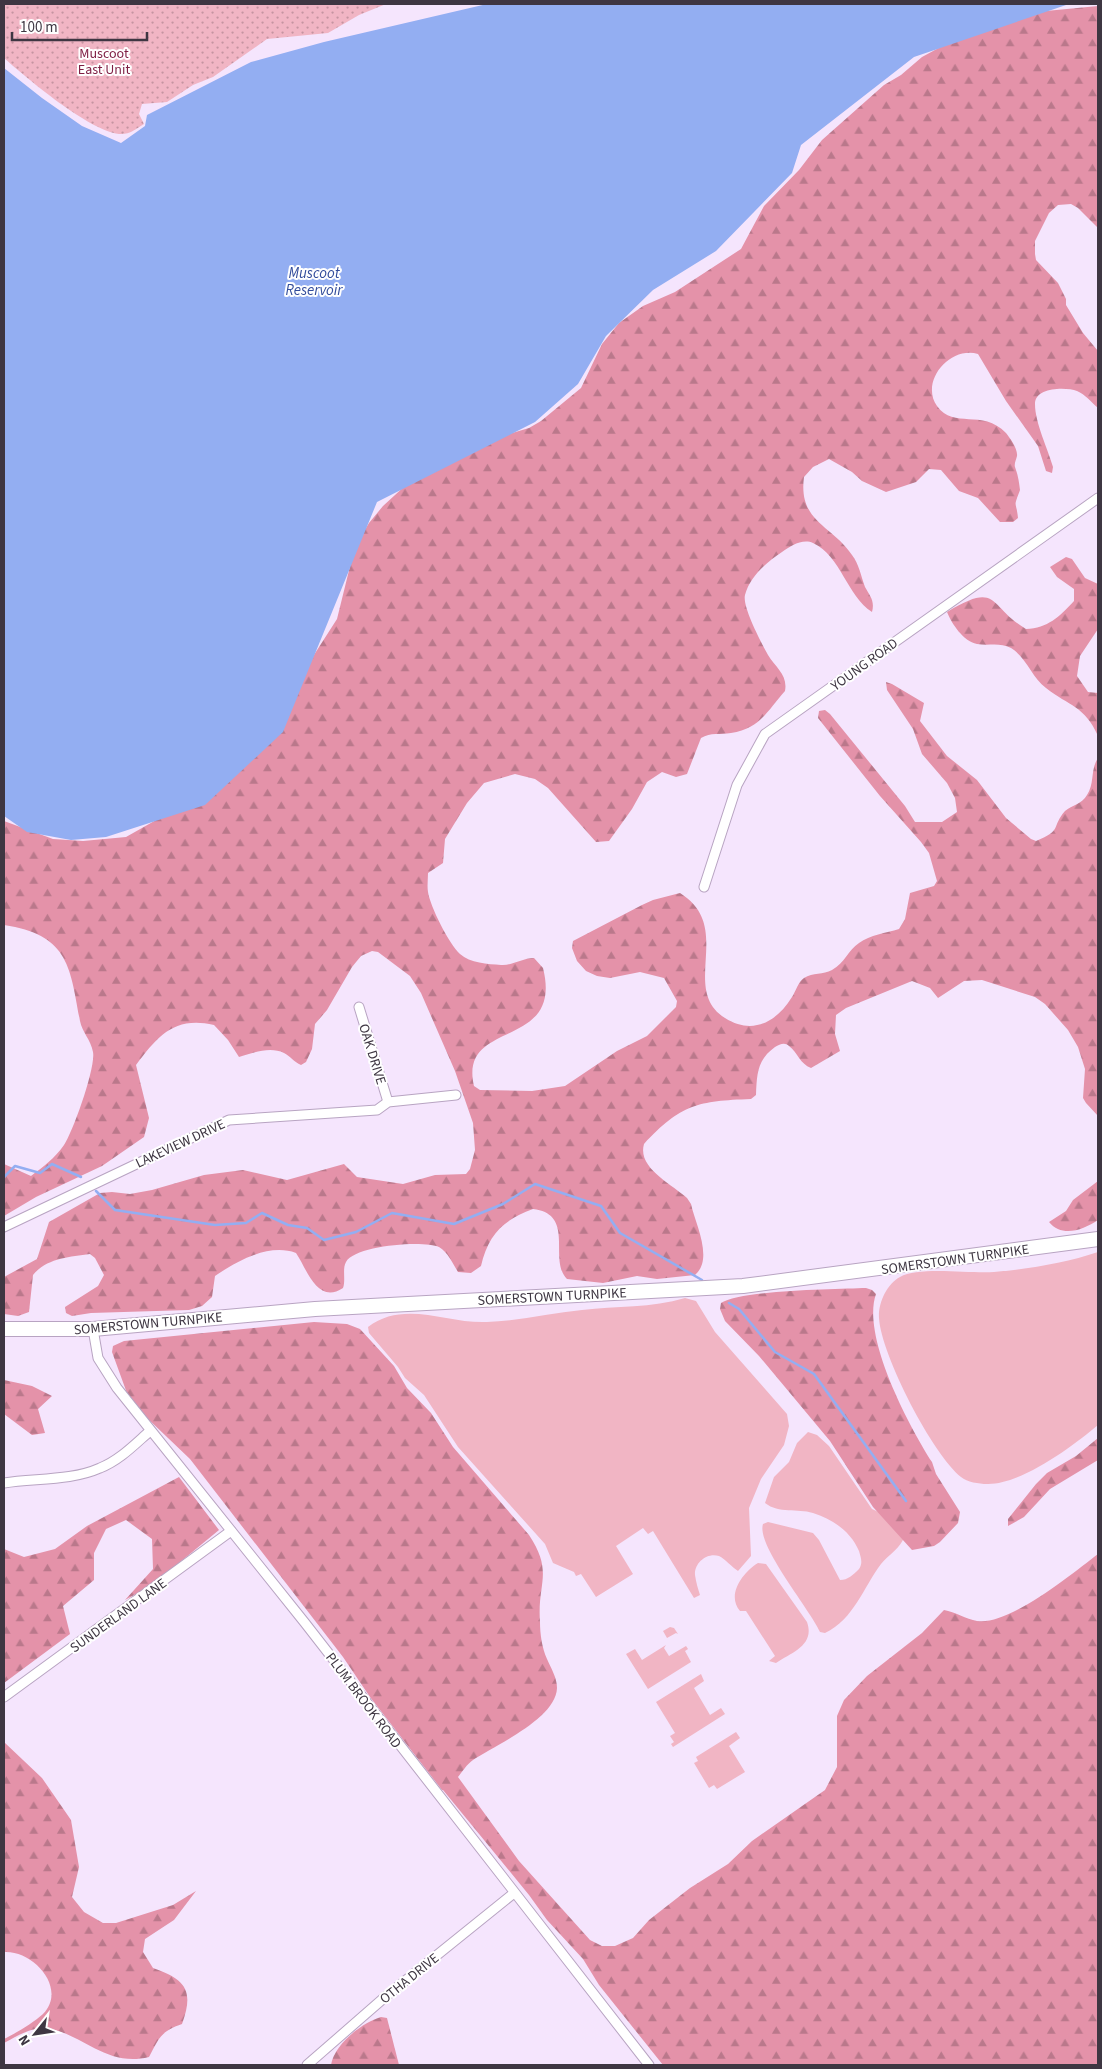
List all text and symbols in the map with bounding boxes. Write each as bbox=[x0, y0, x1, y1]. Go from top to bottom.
scale bar bbox=[12, 10, 148, 42]
text: 100 m bbox=[20, 17, 58, 38]
park label: Muscoot East Unit bbox=[78, 44, 130, 80]
water label: Muscoot Reservoir bbox=[286, 263, 343, 301]
street label: YOUNG ROAD bbox=[826, 634, 902, 697]
street label: OAK DRIVE bbox=[353, 1021, 391, 1087]
street label: LAKEVIEW DRIVE bbox=[132, 1114, 229, 1173]
street label: SOMERSTOWN TURNPIKE bbox=[880, 1240, 1030, 1280]
street label: SOMERSTOWN TURNPIKE bbox=[477, 1283, 627, 1311]
street label: SOMERSTOWN TURNPIKE bbox=[73, 1308, 223, 1340]
street label: SUNDERLAND LANE bbox=[66, 1574, 171, 1658]
street label: PLUM BROOK ROAD bbox=[320, 1649, 406, 1753]
street label: OTHA DRIVE bbox=[376, 1949, 443, 2009]
north arrow bbox=[10, 2009, 60, 2059]
text: N bbox=[14, 2031, 36, 2049]

